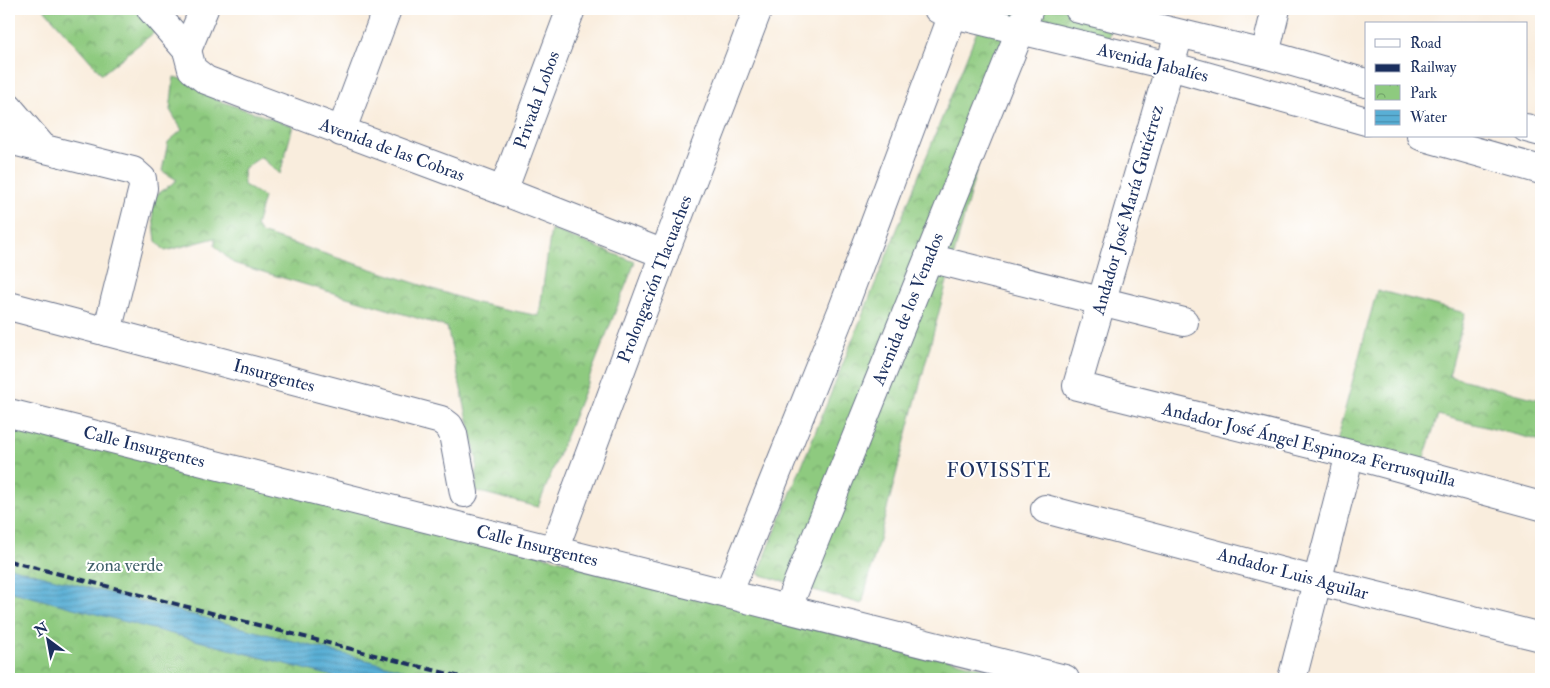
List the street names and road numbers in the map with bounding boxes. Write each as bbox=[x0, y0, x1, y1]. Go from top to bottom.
street label: Avenida Jabalíes bbox=[1094, 38, 1211, 88]
street label: Privada Lobos bbox=[509, 48, 565, 152]
street label: Andador José María Gutiérrez bbox=[1087, 102, 1169, 319]
street label: Avenida de las Cobras bbox=[315, 113, 468, 187]
street label: Prolongación Tlacuaches bbox=[612, 192, 698, 366]
street label: Avenida de los Venados bbox=[867, 229, 949, 390]
street label: Insurgentes bbox=[231, 354, 317, 398]
street label: Andador José Ángel Espinoza Ferrusquilla bbox=[1159, 397, 1459, 493]
street label: Calle Insurgentes bbox=[81, 421, 207, 473]
street label: Calle Insurgentes bbox=[474, 520, 600, 572]
street label: Andador Luis Aguilar bbox=[1214, 543, 1371, 605]

